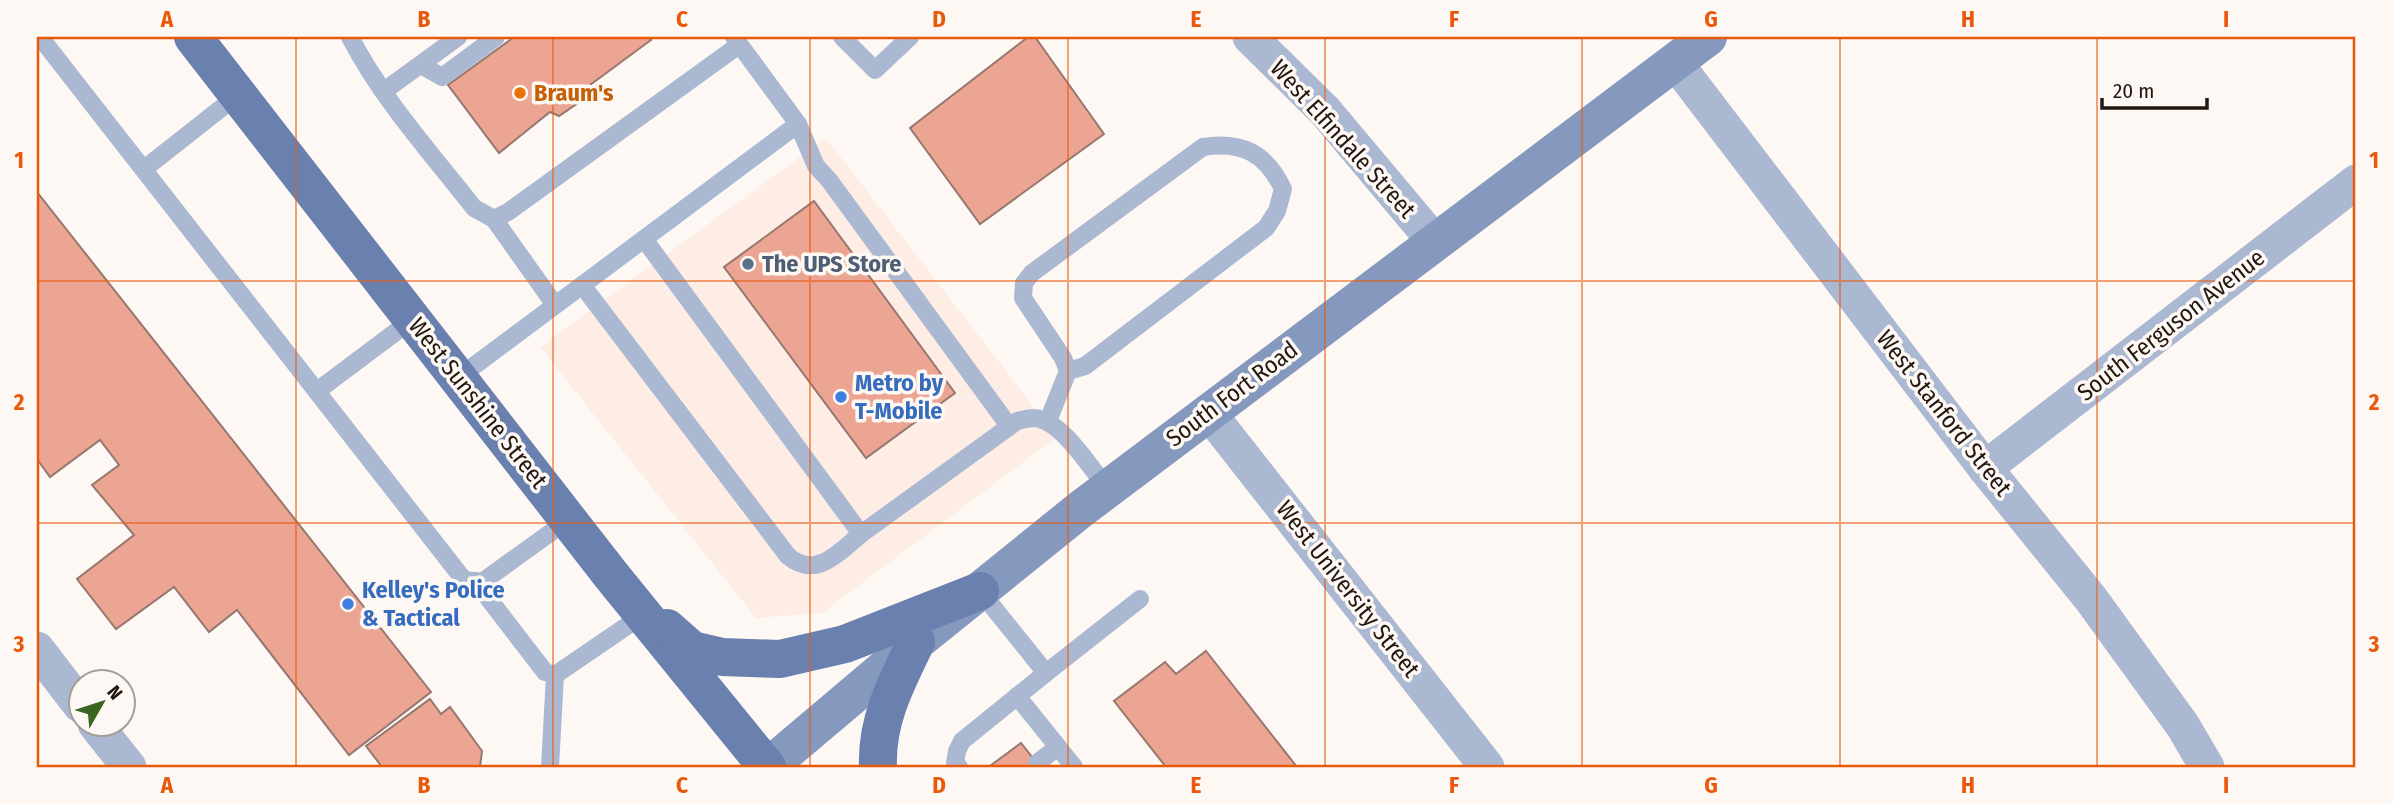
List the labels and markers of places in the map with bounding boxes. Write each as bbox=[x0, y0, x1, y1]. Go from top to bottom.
place label: Braum's bbox=[534, 79, 614, 107]
marker: Braum's bbox=[512, 85, 528, 101]
place label: The UPS Store bbox=[762, 250, 901, 278]
marker: The UPS Store bbox=[740, 256, 756, 272]
place label: Metro by T-Mobile bbox=[855, 369, 944, 425]
marker: Metro by T-Mobile bbox=[833, 389, 849, 405]
place label: Kelley's Police & Tactical bbox=[362, 576, 505, 632]
marker: Kelley's Police & Tactical bbox=[340, 596, 356, 612]

